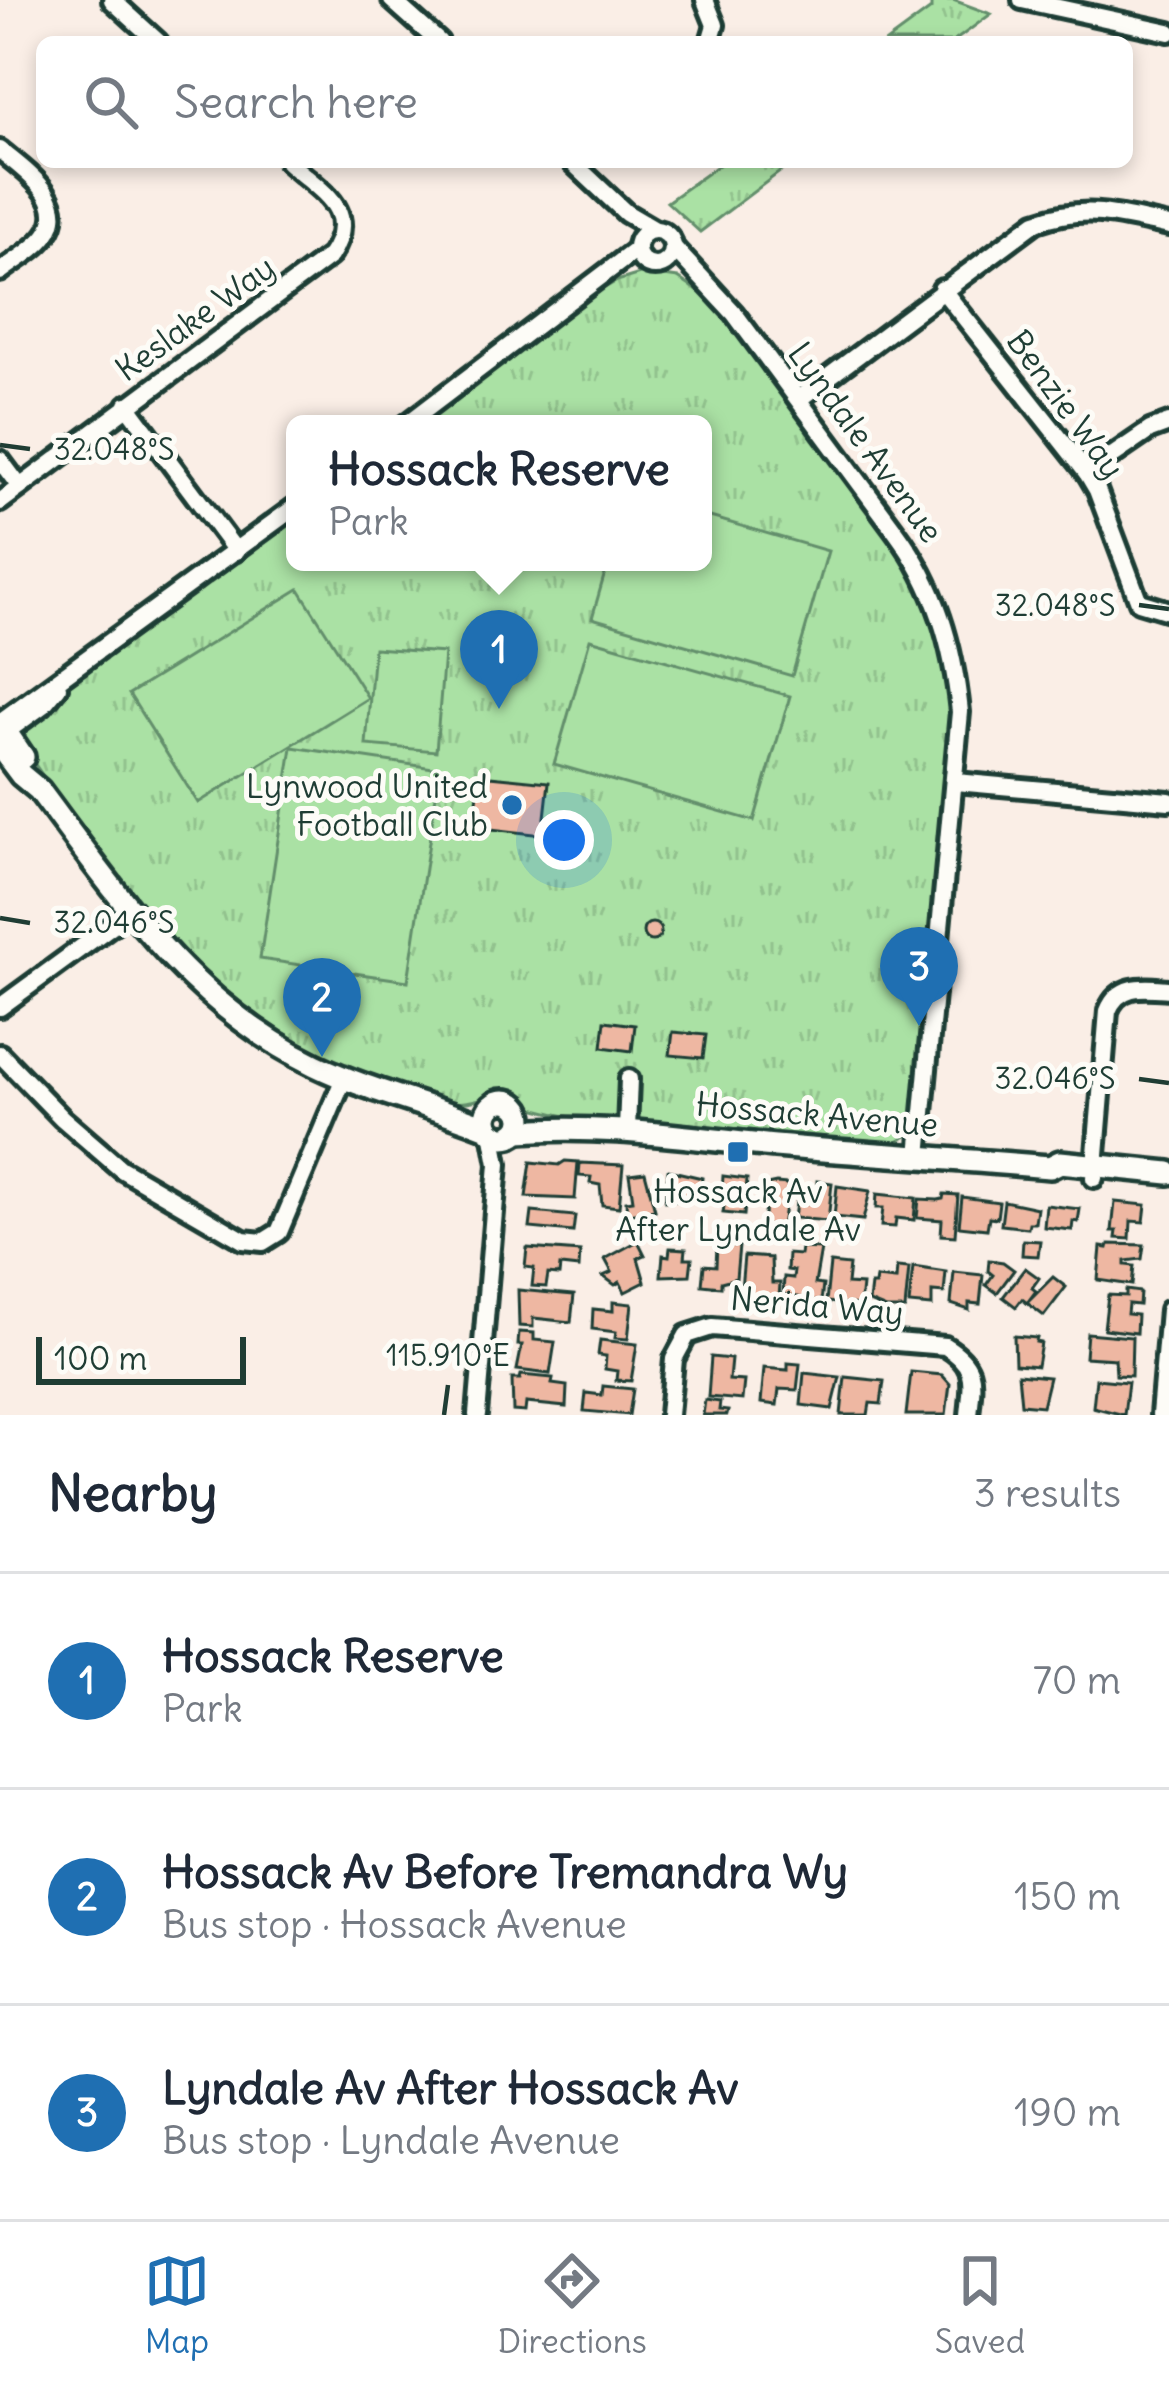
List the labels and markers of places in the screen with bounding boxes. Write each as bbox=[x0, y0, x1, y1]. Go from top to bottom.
pin: 1 bbox=[460, 610, 538, 709]
place label: Lynwood United Football Club bbox=[246, 765, 488, 845]
marker: Lynwood United Football Club bbox=[499, 792, 525, 818]
pin: 3 bbox=[880, 927, 958, 1026]
pin: 2 bbox=[283, 958, 361, 1057]
marker: Hossack Av After Lyndale Av bbox=[725, 1139, 751, 1165]
place label: Hossack Av After Lyndale Av bbox=[615, 1170, 861, 1250]

